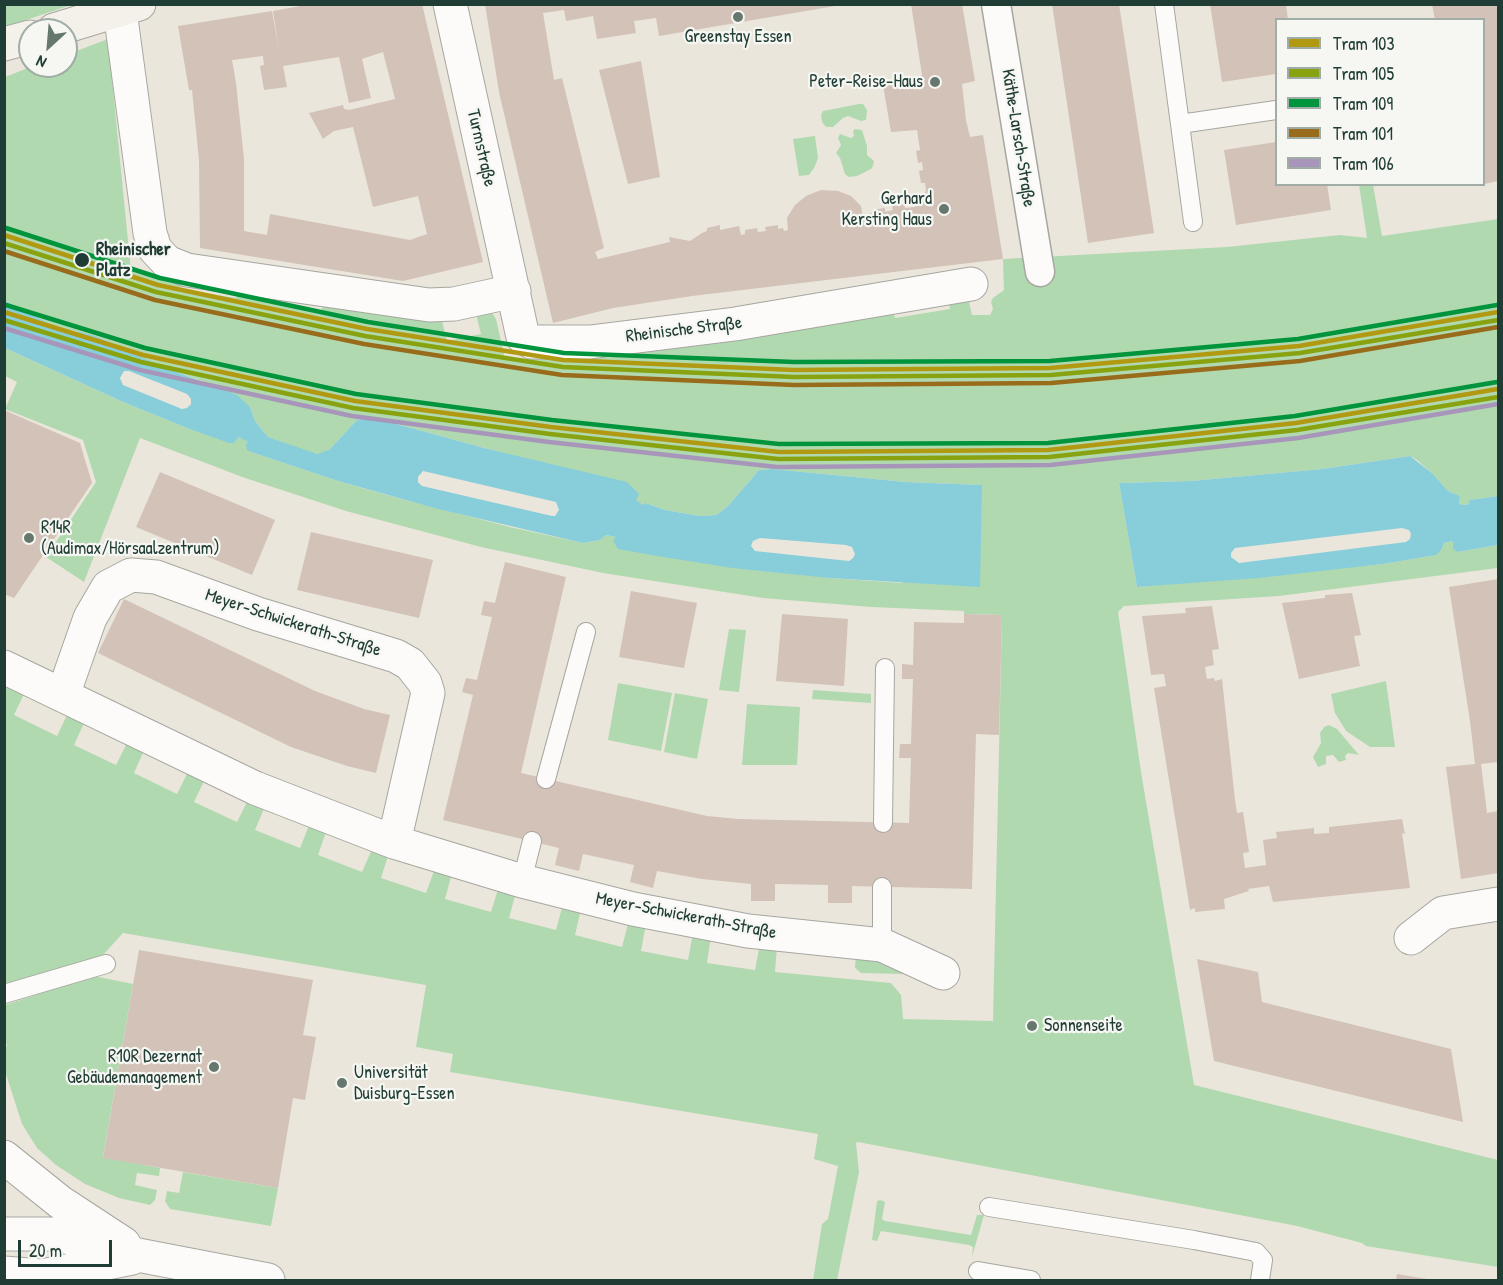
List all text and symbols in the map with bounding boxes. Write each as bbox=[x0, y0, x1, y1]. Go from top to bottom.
marker: Greenstay Essen bbox=[731, 10, 745, 24]
north arrow bbox=[18, 18, 78, 78]
legend bbox=[1275, 18, 1485, 186]
place label: Greenstay Essen bbox=[684, 26, 792, 48]
text: Tram 103 bbox=[1333, 31, 1394, 56]
text: N bbox=[32, 51, 50, 74]
text: Tram 105 bbox=[1333, 61, 1394, 86]
street label: Käthe-Larsch-Straße bbox=[996, 68, 1040, 208]
place label: Peter-Reise-Haus bbox=[809, 71, 923, 93]
marker: Peter-Reise-Haus bbox=[928, 75, 942, 89]
text: Tram 109 bbox=[1333, 91, 1393, 116]
street label: Turmstraße bbox=[462, 107, 500, 189]
text: Tram 101 bbox=[1333, 121, 1393, 146]
text: Tram 106 bbox=[1333, 151, 1394, 176]
place label: Gerhard Kersting Haus bbox=[841, 188, 932, 230]
marker: Gerhard Kersting Haus bbox=[937, 202, 951, 216]
place label: Rheinischer Platz bbox=[96, 239, 171, 282]
marker: Rheinischer Platz bbox=[73, 251, 91, 269]
street label: Rheinische Straße bbox=[625, 312, 743, 348]
place label: R14R (Audimax/Hörsaalzentrum) bbox=[41, 517, 220, 560]
marker: R14R (Audimax/Hörsaalzentrum) bbox=[22, 531, 36, 545]
street label: Meyer-Schwickerath-Straße bbox=[202, 584, 384, 662]
street label: Meyer-Schwickerath-Straße bbox=[594, 888, 778, 944]
place label: Sonnenseite bbox=[1044, 1015, 1123, 1037]
marker: Sonnenseite bbox=[1025, 1019, 1039, 1033]
place label: R10R Dezernat Gebäudemanagement bbox=[67, 1046, 202, 1088]
marker: R10R Dezernat Gebäudemanagement bbox=[207, 1060, 221, 1074]
place label: Universität Duisburg-Essen bbox=[354, 1062, 455, 1104]
marker: Universität Duisburg-Essen bbox=[335, 1076, 349, 1090]
scale bar bbox=[21, 1228, 116, 1266]
text: 20 m bbox=[29, 1238, 62, 1263]

